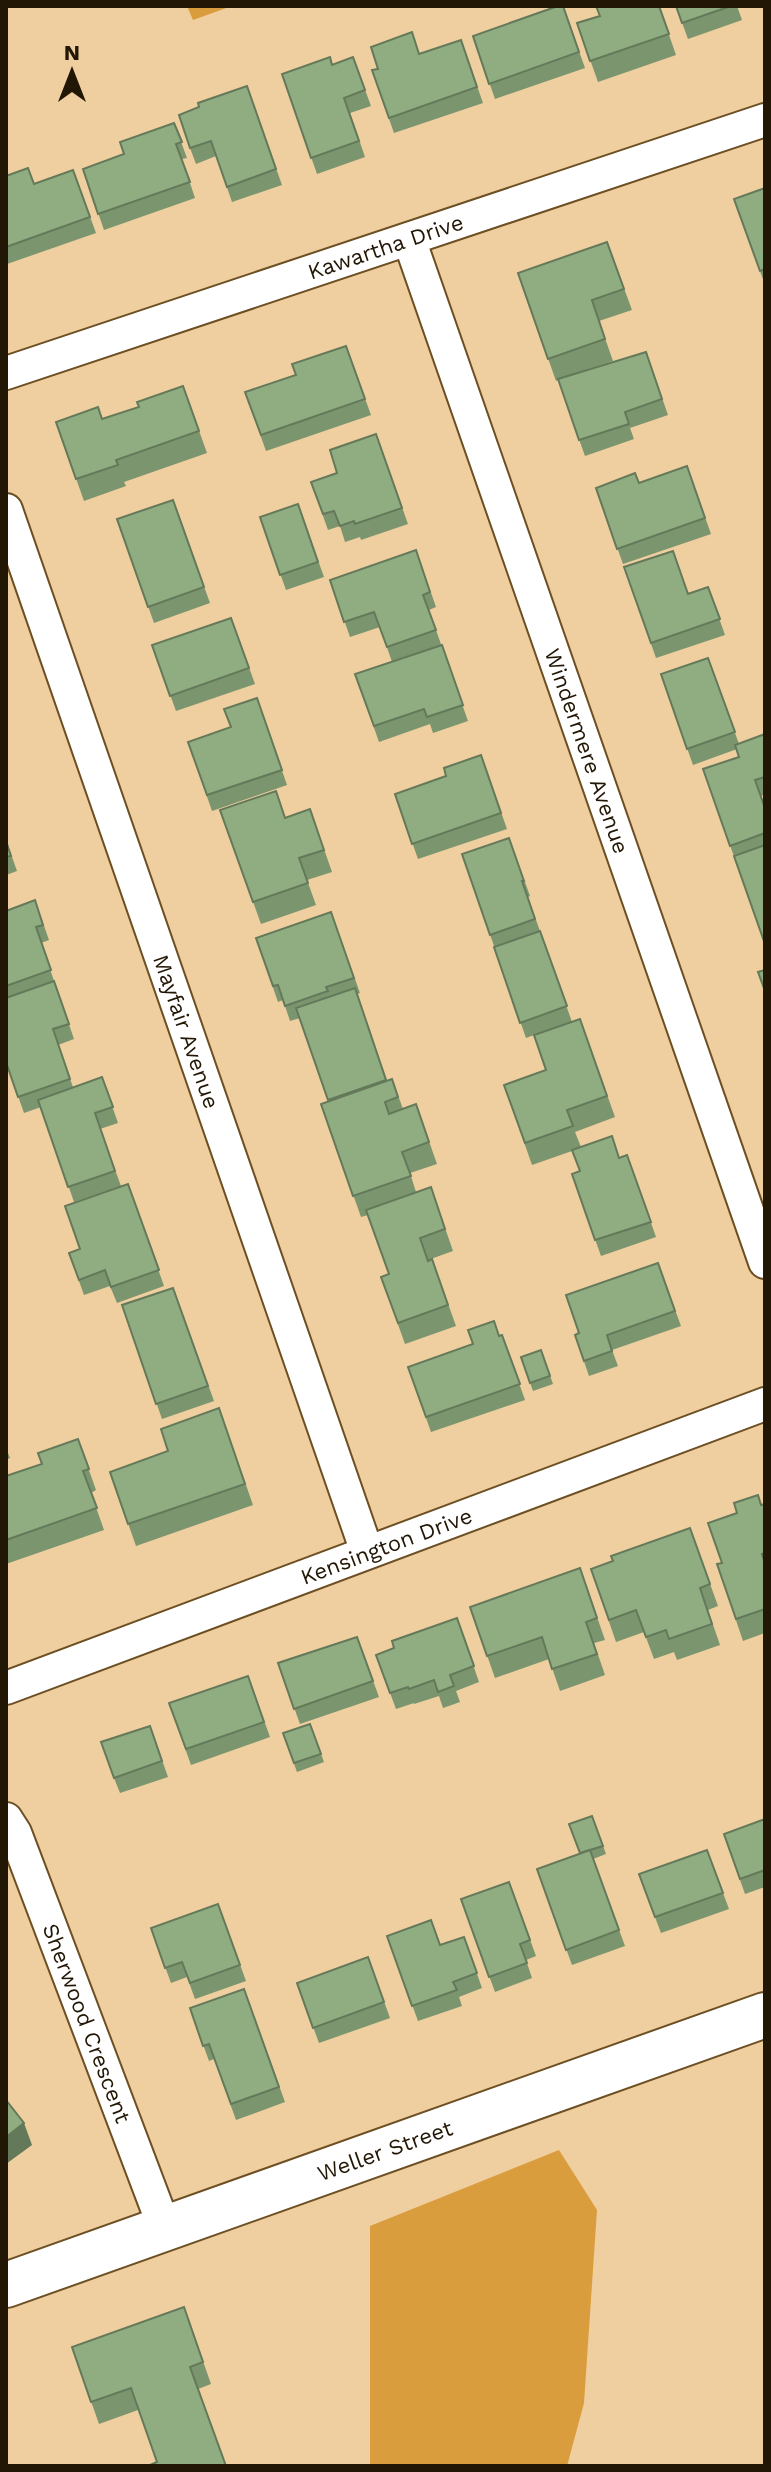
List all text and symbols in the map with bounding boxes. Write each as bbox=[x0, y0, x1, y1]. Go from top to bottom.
north arrow bbox=[32, 32, 112, 112]
text: N bbox=[64, 40, 80, 65]
street label: Kawartha Drive bbox=[305, 209, 467, 285]
street label: Windermere Avenue bbox=[539, 645, 634, 857]
street label: Mayfair Avenue bbox=[148, 952, 224, 1112]
street label: Kensington Drive bbox=[297, 1503, 476, 1590]
street label: Sherwood Crescent bbox=[38, 1920, 136, 2126]
street label: Weller Street bbox=[314, 2115, 456, 2186]

